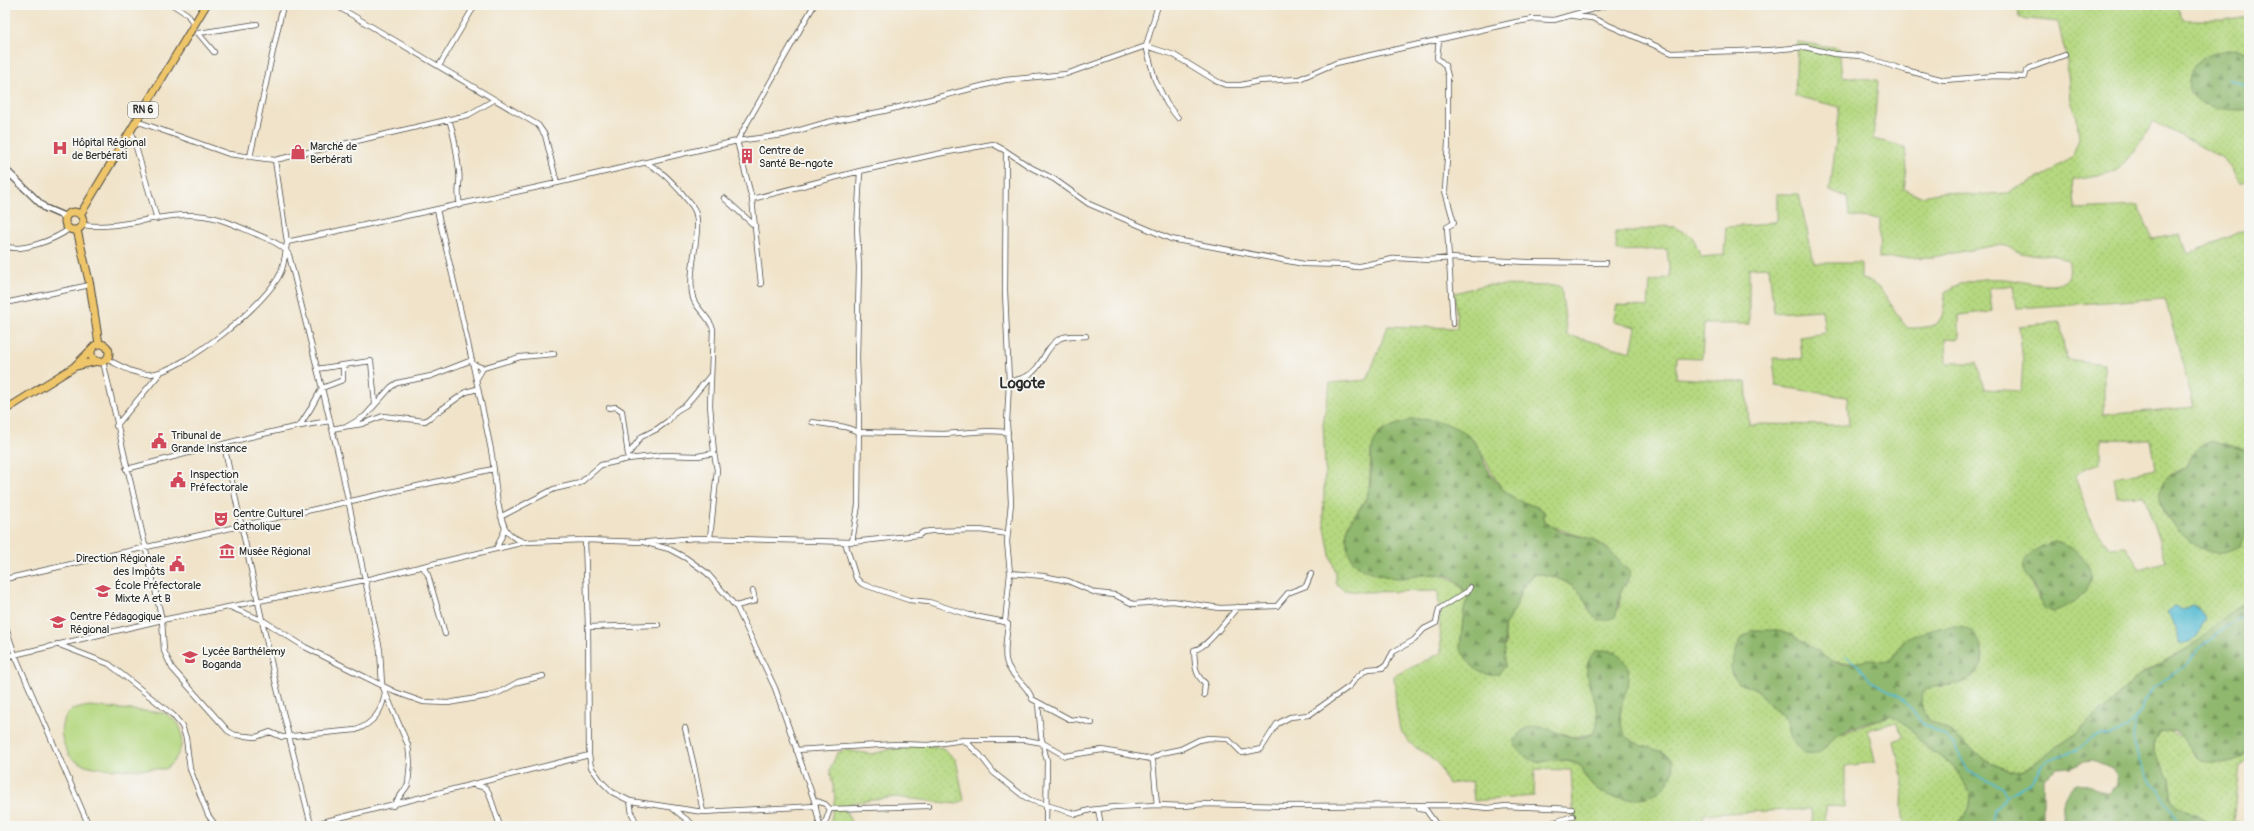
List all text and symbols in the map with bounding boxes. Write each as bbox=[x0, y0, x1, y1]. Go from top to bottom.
road number: RN 6 bbox=[128, 102, 158, 118]
place label: Hôpital Régional de Berbérati bbox=[72, 136, 146, 162]
hospital icon: Hôpital Régional de Berbérati bbox=[51, 139, 69, 157]
place label: Marché de Berbérati bbox=[310, 140, 357, 166]
shop icon: Marché de Berbérati bbox=[289, 143, 307, 161]
place label: Centre de Santé Be-ngote bbox=[759, 144, 833, 170]
building icon: Centre de Santé Be-ngote bbox=[738, 147, 756, 165]
district label: Logote bbox=[999, 374, 1045, 393]
place label: Tribunal de Grande Instance bbox=[171, 429, 248, 455]
public building icon: Tribunal de Grande Instance bbox=[150, 432, 168, 450]
place label: Inspection Préfectorale bbox=[190, 468, 248, 494]
public building icon: Inspection Préfectorale bbox=[169, 471, 187, 489]
place label: Centre Culturel Catholique bbox=[233, 507, 304, 533]
theatre icon: Centre Culturel Catholique bbox=[212, 510, 230, 528]
museum icon: Musée Régional bbox=[218, 542, 236, 560]
place label: Musée Régional bbox=[239, 545, 311, 558]
place label: Direction Régionale des Impôts bbox=[76, 552, 166, 578]
public building icon: Direction Régionale des Impôts bbox=[168, 555, 186, 573]
place label: École Préfectorale Mixte A et B bbox=[115, 579, 202, 605]
school or university icon: École Préfectorale Mixte A et B bbox=[94, 582, 112, 600]
place label: Centre Pédagogique Régional bbox=[70, 610, 162, 636]
school or university icon: Centre Pédagogique Régional bbox=[49, 613, 67, 631]
place label: Lycée Barthélemy Boganda bbox=[202, 645, 286, 671]
school or university icon: Lycée Barthélemy Boganda bbox=[181, 648, 199, 666]

